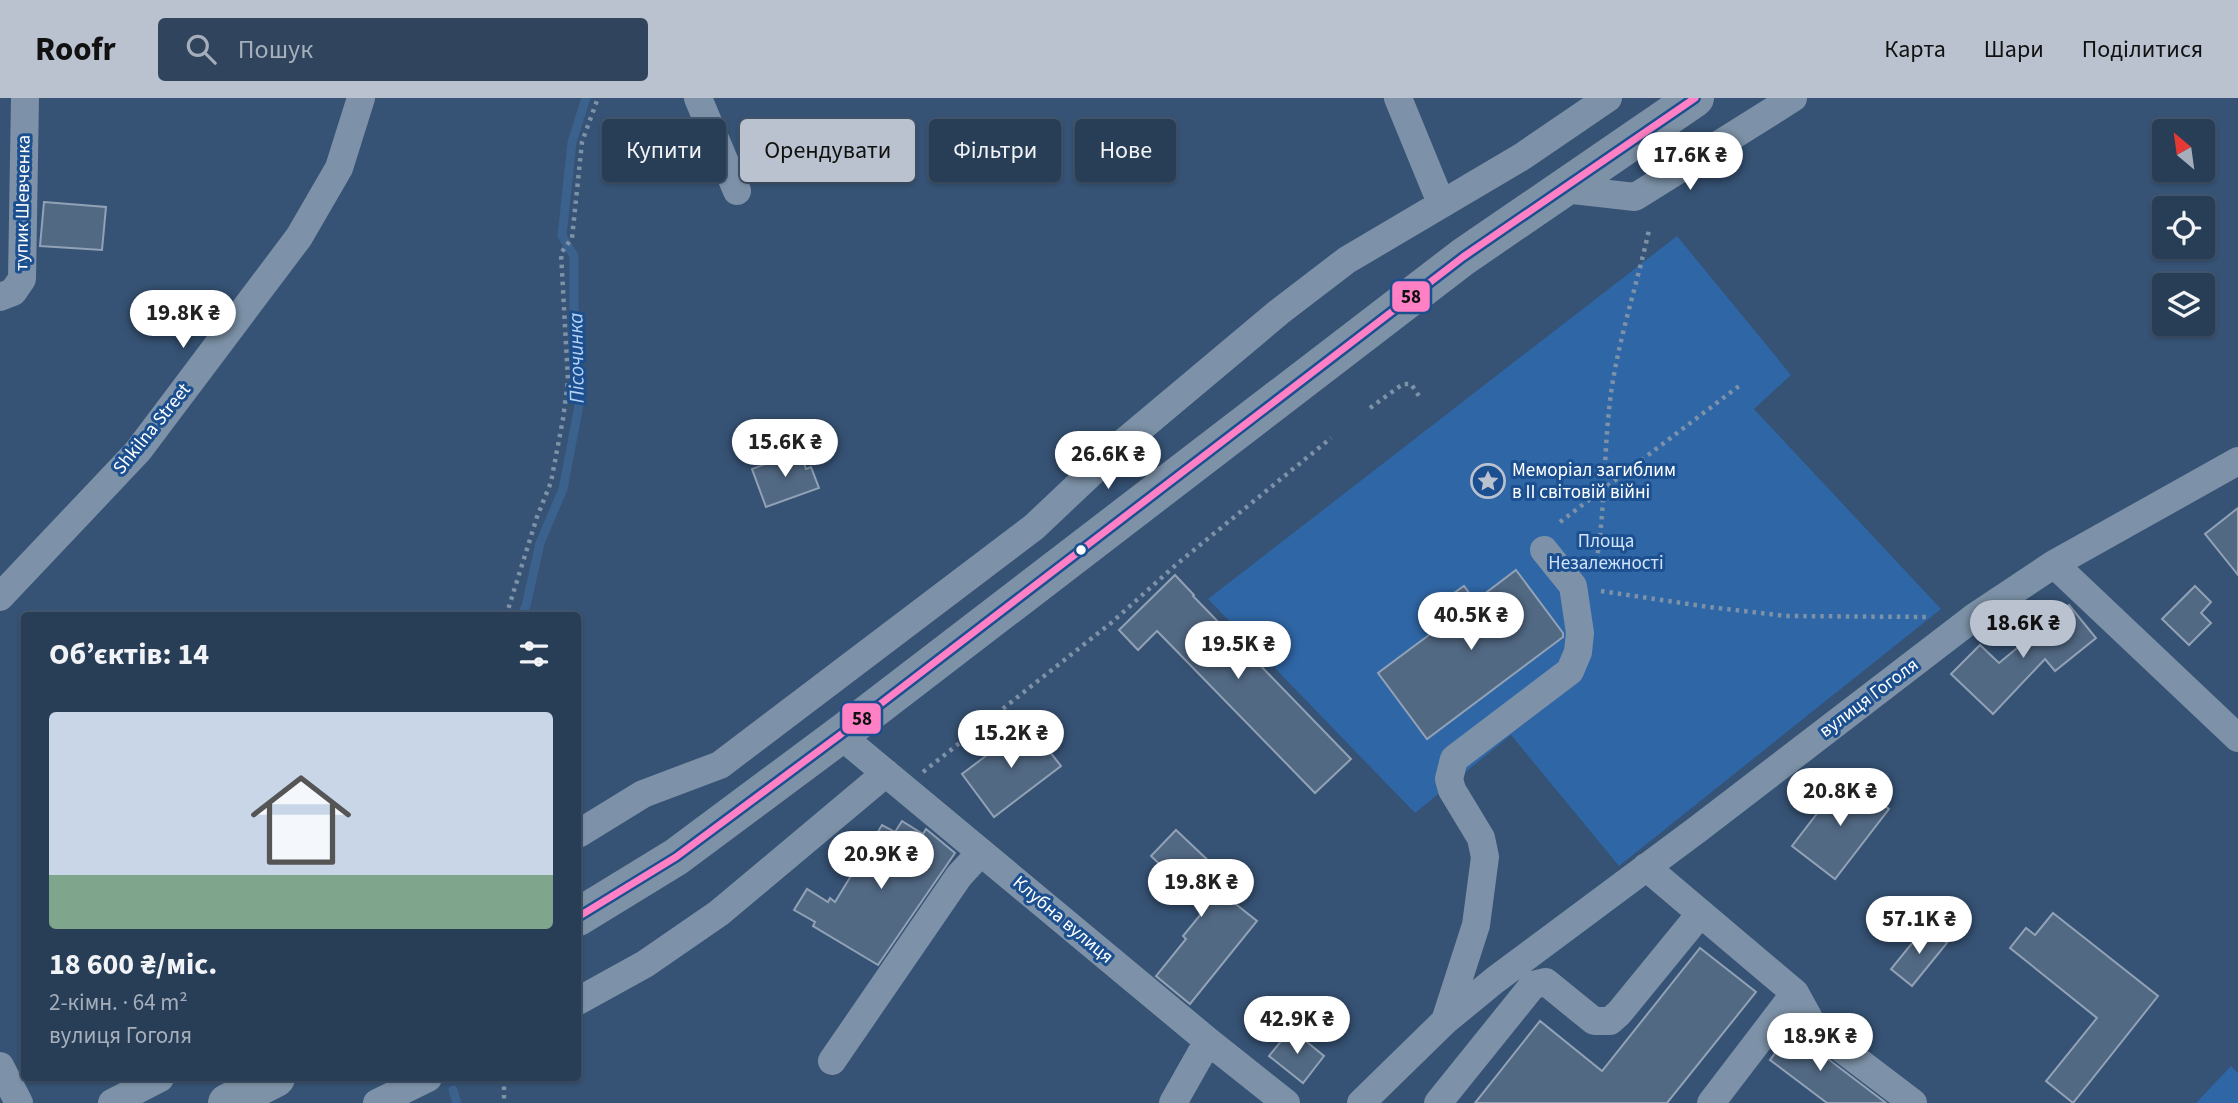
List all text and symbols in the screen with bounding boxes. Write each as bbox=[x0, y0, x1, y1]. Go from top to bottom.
search box bbox=[158, 18, 648, 81]
text: Roofr bbox=[35, 26, 116, 73]
icon: search bbox=[182, 30, 220, 68]
text: Пошук bbox=[238, 31, 313, 68]
text: Карта bbox=[1884, 32, 1946, 67]
text: Шари bbox=[1984, 32, 2044, 67]
text: Поділитися bbox=[2082, 32, 2203, 67]
chip: Купити bbox=[602, 119, 726, 182]
chip: Орендувати bbox=[740, 119, 915, 182]
chip: Фільтри bbox=[929, 119, 1061, 182]
chip: Нове bbox=[1075, 119, 1176, 182]
north arrow bbox=[2152, 119, 2216, 182]
map controls bbox=[2152, 119, 2215, 336]
pin: 17.6K ₴ bbox=[1625, 132, 1755, 192]
street label: тупик Шевченка bbox=[8, 135, 38, 271]
text: 17.6K ₴ bbox=[1653, 138, 1727, 171]
button: locate bbox=[2152, 196, 2215, 259]
button: layers bbox=[2152, 273, 2215, 336]
line badge: 58 bbox=[1391, 280, 1431, 313]
text: 58 bbox=[1401, 284, 1421, 311]
pin: 19.8K ₴ bbox=[118, 290, 248, 350]
text: 19.8K ₴ bbox=[146, 296, 220, 329]
water label: Пісочинка bbox=[560, 312, 592, 404]
street label: Shkilna Street bbox=[107, 377, 198, 481]
pin: 15.6K ₴ bbox=[720, 420, 850, 479]
text: 15.6K ₴ bbox=[748, 425, 822, 458]
pin: 26.6K ₴ bbox=[1043, 432, 1173, 491]
text: 26.6K ₴ bbox=[1071, 437, 1145, 470]
place label: Меморіал загиблим в II світовій війні bbox=[1512, 457, 1676, 506]
place icon: Меморіал загиблим в II світовій війні bbox=[1469, 462, 1507, 500]
park label: Площа Незалежності bbox=[1548, 528, 1664, 577]
unlabelled marker bbox=[1074, 543, 1088, 557]
pin: 40.5K ₴ bbox=[1406, 592, 1536, 652]
text: 40.5K ₴ bbox=[1434, 598, 1508, 631]
pin: 18.6K ₴ bbox=[1958, 601, 2088, 660]
text: 18.6K ₴ bbox=[1986, 606, 2060, 639]
pin: 19.5K ₴ bbox=[1173, 622, 1303, 681]
text: 19.5K ₴ bbox=[1201, 627, 1275, 660]
text: Об’єктів: 14 bbox=[49, 633, 209, 676]
icon: filters bbox=[515, 635, 553, 673]
street label: вулиця Гоголя bbox=[1814, 652, 1924, 744]
line badge: 58 bbox=[841, 702, 882, 735]
text: 58 bbox=[852, 706, 872, 733]
pin: 15.2K ₴ bbox=[946, 710, 1076, 770]
text: 15.2K ₴ bbox=[974, 716, 1048, 749]
icon: home bbox=[238, 757, 364, 883]
pin: 20.8K ₴ bbox=[1775, 768, 1905, 828]
text: 20.8K ₴ bbox=[1803, 774, 1877, 807]
pin: 20.9K ₴ bbox=[816, 832, 946, 891]
text: 20.9K ₴ bbox=[844, 837, 918, 870]
pin: 19.8K ₴ bbox=[1136, 860, 1266, 919]
text: 19.8K ₴ bbox=[1164, 865, 1238, 898]
street label: Клубна вулиця bbox=[1007, 870, 1119, 970]
pin: 57.1K ₴ bbox=[1854, 896, 1984, 956]
text: 57.1K ₴ bbox=[1882, 902, 1956, 935]
text: 18 600 ₴/міс. bbox=[49, 943, 217, 986]
text: 2-кімн. · 64 m² bbox=[49, 986, 188, 1019]
pin: 42.9K ₴ bbox=[1232, 996, 1362, 1056]
text: 42.9K ₴ bbox=[1260, 1002, 1334, 1035]
pin: 18.9K ₴ bbox=[1755, 1014, 1885, 1073]
text: вулиця Гоголя bbox=[49, 1019, 192, 1052]
text: 18.9K ₴ bbox=[1783, 1019, 1857, 1052]

